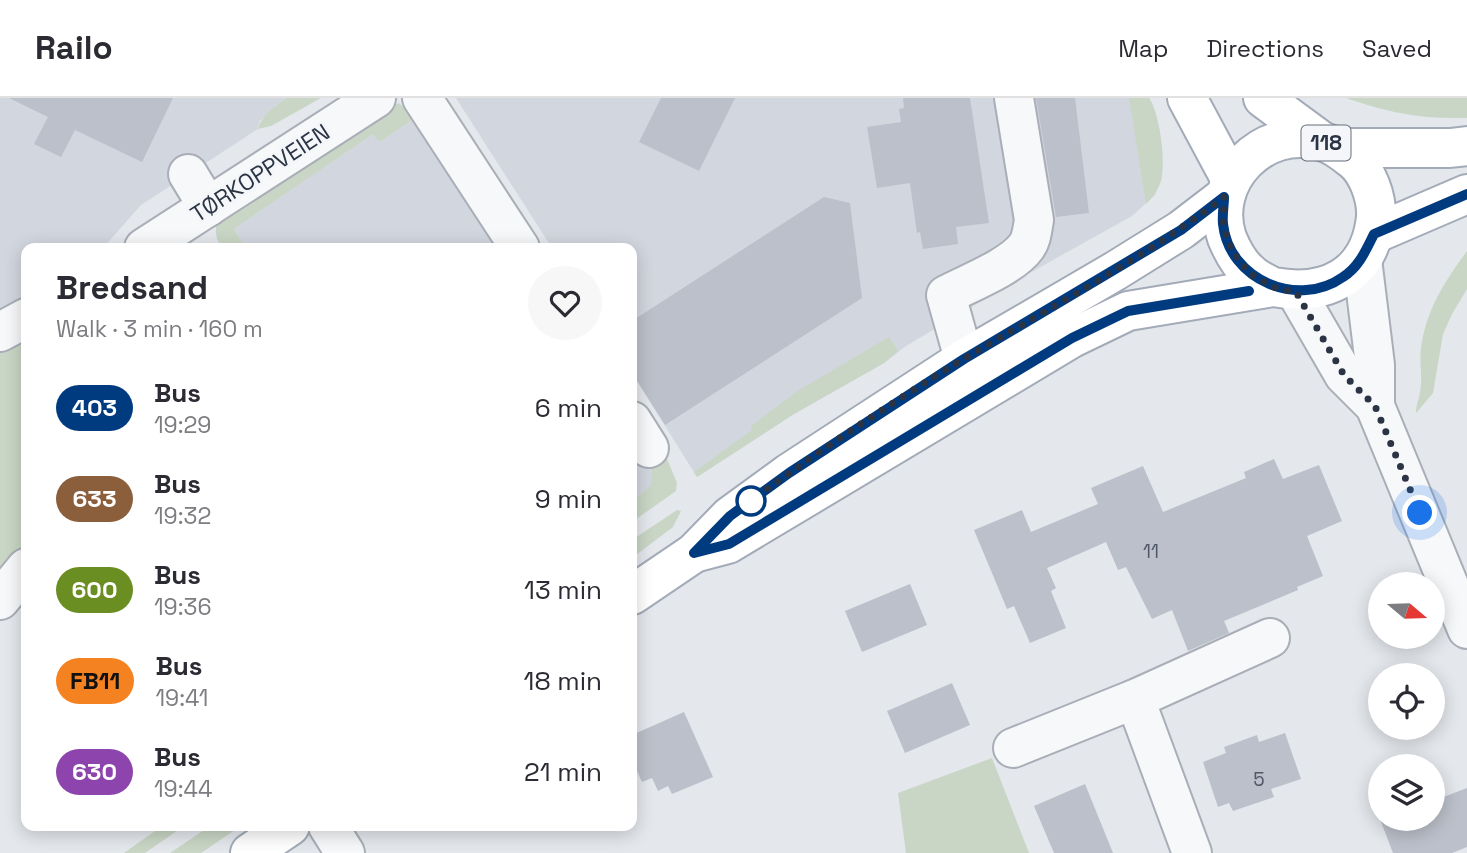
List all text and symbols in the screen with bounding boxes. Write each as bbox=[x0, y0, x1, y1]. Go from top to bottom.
text: Railo bbox=[35, 27, 113, 69]
text: Map bbox=[1118, 33, 1168, 64]
text: Directions bbox=[1206, 33, 1324, 64]
text: Saved bbox=[1362, 33, 1432, 64]
street label: TØRKOPPVEIEN bbox=[185, 117, 335, 229]
road number: 118 bbox=[1302, 126, 1350, 160]
button: heart bbox=[528, 266, 602, 340]
text: Bredsand bbox=[56, 267, 208, 309]
text: Walk · 3 min · 160 m bbox=[56, 314, 263, 344]
text: Bus bbox=[154, 376, 201, 410]
text: 6 min bbox=[535, 391, 602, 425]
text: 403 bbox=[72, 392, 117, 423]
text: 19:29 bbox=[154, 410, 211, 440]
text: Bus bbox=[154, 467, 201, 501]
text: 9 min bbox=[535, 482, 602, 516]
text: 633 bbox=[72, 483, 117, 514]
unlabelled marker bbox=[736, 486, 766, 516]
your location bbox=[1402, 495, 1437, 530]
text: 19:32 bbox=[154, 501, 211, 531]
house number: 11 bbox=[1143, 539, 1159, 564]
text: Bus bbox=[154, 558, 201, 592]
north arrow bbox=[1368, 572, 1446, 649]
map controls bbox=[1368, 572, 1445, 831]
text: 13 min bbox=[524, 573, 602, 607]
text: 600 bbox=[72, 574, 117, 605]
text: 19:36 bbox=[154, 592, 211, 622]
text: Bus bbox=[155, 649, 202, 683]
button: locate bbox=[1368, 663, 1445, 740]
text: 18 min bbox=[524, 664, 602, 698]
text: FB11 bbox=[70, 665, 120, 696]
text: 19:41 bbox=[155, 683, 208, 713]
text: Bus bbox=[154, 740, 201, 774]
button: layers bbox=[1368, 754, 1445, 831]
text: 21 min bbox=[524, 755, 602, 789]
text: 630 bbox=[72, 756, 117, 787]
house number: 5 bbox=[1253, 767, 1265, 792]
text: 19:44 bbox=[154, 774, 212, 804]

